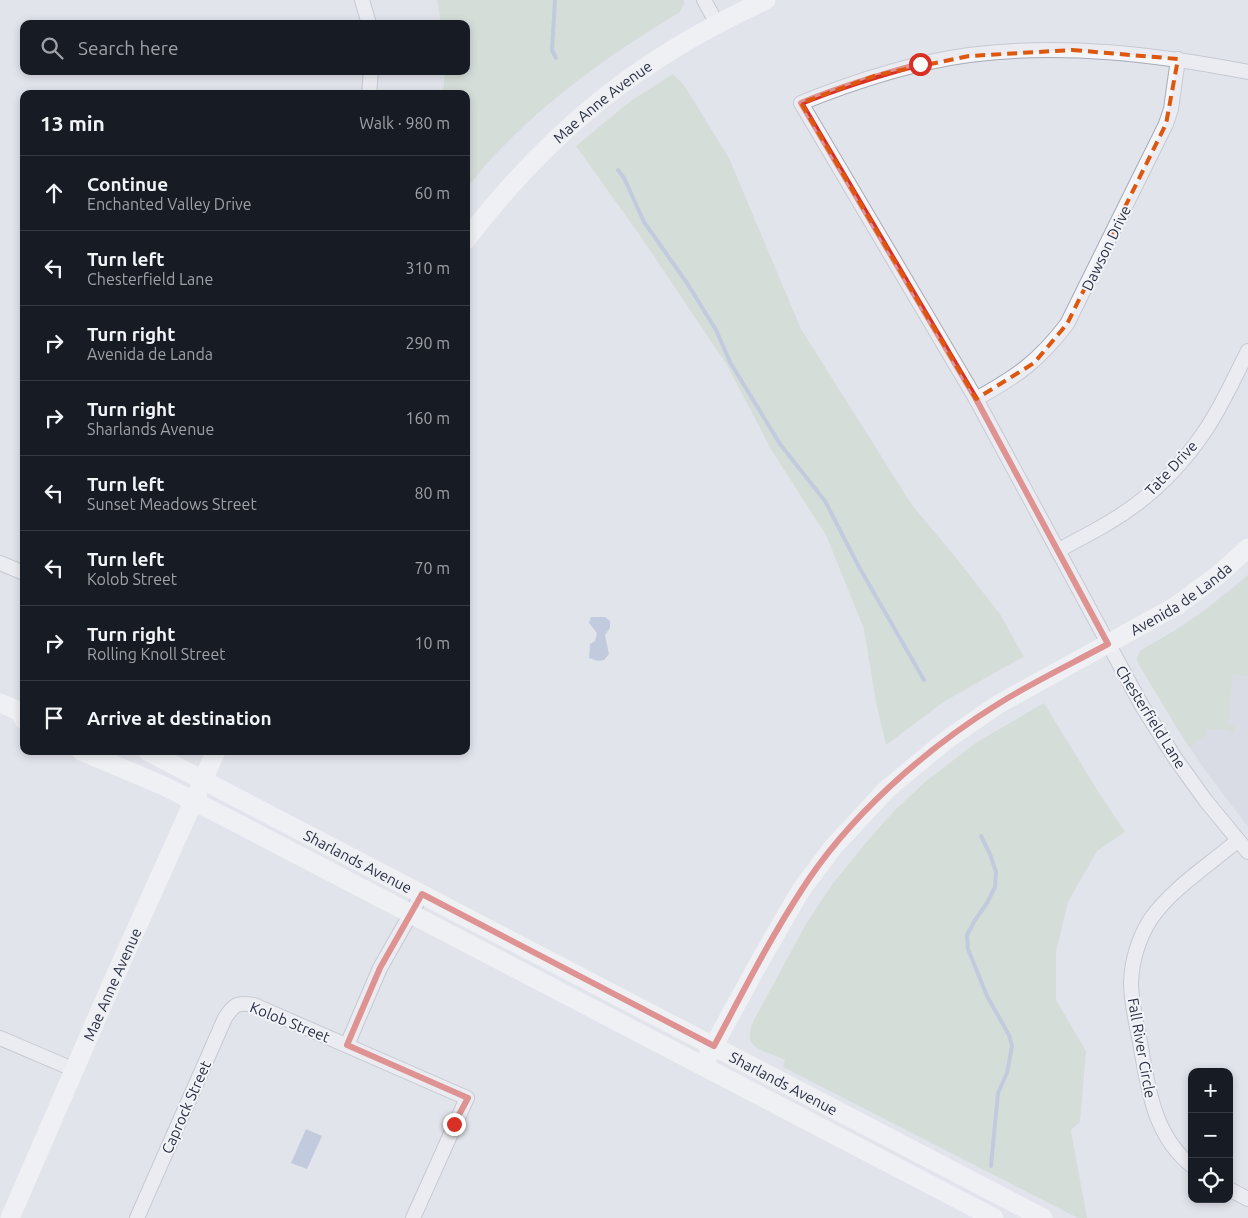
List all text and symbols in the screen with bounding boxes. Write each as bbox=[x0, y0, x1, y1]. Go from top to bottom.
search box bbox=[20, 20, 470, 75]
icon: search bbox=[38, 34, 66, 62]
text: Search here bbox=[78, 37, 178, 59]
route start bbox=[909, 53, 932, 76]
street label: Mae Anne Avenue bbox=[549, 57, 655, 146]
text: 13 min bbox=[40, 111, 105, 135]
text: Walk · 980 m bbox=[359, 114, 450, 132]
text: Continue bbox=[87, 173, 168, 195]
icon: ahead bbox=[40, 179, 68, 207]
text: 60 m bbox=[414, 184, 450, 202]
text: Enchanted Valley Drive bbox=[87, 195, 252, 213]
street label: Dawson Drive bbox=[1078, 203, 1134, 293]
text: Turn left bbox=[87, 248, 165, 270]
icon: left bbox=[40, 254, 68, 282]
text: 310 m bbox=[405, 259, 450, 277]
text: Chesterfield Lane bbox=[87, 270, 213, 288]
text: Turn right bbox=[87, 323, 175, 345]
icon: right bbox=[40, 329, 68, 357]
text: 290 m bbox=[405, 334, 450, 352]
text: Avenida de Landa bbox=[87, 345, 213, 363]
text: Turn right bbox=[87, 398, 175, 420]
icon: right bbox=[40, 404, 68, 432]
text: 160 m bbox=[405, 409, 450, 427]
text: Sharlands Avenue bbox=[87, 420, 214, 438]
street label: Tate Drive bbox=[1141, 437, 1201, 499]
text: Turn left bbox=[87, 473, 165, 495]
icon: left bbox=[40, 479, 68, 507]
text: 80 m bbox=[414, 484, 450, 502]
text: Sunset Meadows Street bbox=[87, 495, 257, 513]
text: Turn left bbox=[87, 548, 165, 570]
icon: left bbox=[40, 554, 68, 582]
text: 70 m bbox=[414, 559, 450, 577]
street label: Avenida de Landa bbox=[1127, 559, 1235, 638]
text: Kolob Street bbox=[87, 570, 177, 588]
text: Turn right bbox=[87, 623, 175, 645]
icon: right bbox=[40, 629, 68, 657]
text: 10 m bbox=[414, 634, 450, 652]
text: Rolling Knoll Street bbox=[87, 645, 226, 663]
street label: Chesterfield Lane bbox=[1112, 662, 1190, 772]
icon: arrive bbox=[40, 704, 68, 732]
text: Arrive at destination bbox=[87, 707, 272, 729]
street label: Sharlands Avenue bbox=[301, 826, 415, 896]
street label: Mae Anne Avenue bbox=[80, 925, 144, 1043]
street label: Fall River Circle bbox=[1125, 996, 1159, 1100]
street label: Kolob Street bbox=[248, 998, 332, 1046]
street label: Sharlands Avenue bbox=[727, 1048, 841, 1118]
street label: Caprock Street bbox=[158, 1058, 214, 1156]
map controls bbox=[1188, 1068, 1233, 1203]
button: + bbox=[1188, 1068, 1233, 1113]
route end bbox=[443, 1113, 466, 1136]
button: − bbox=[1188, 1113, 1233, 1158]
button: locate bbox=[1188, 1158, 1233, 1203]

